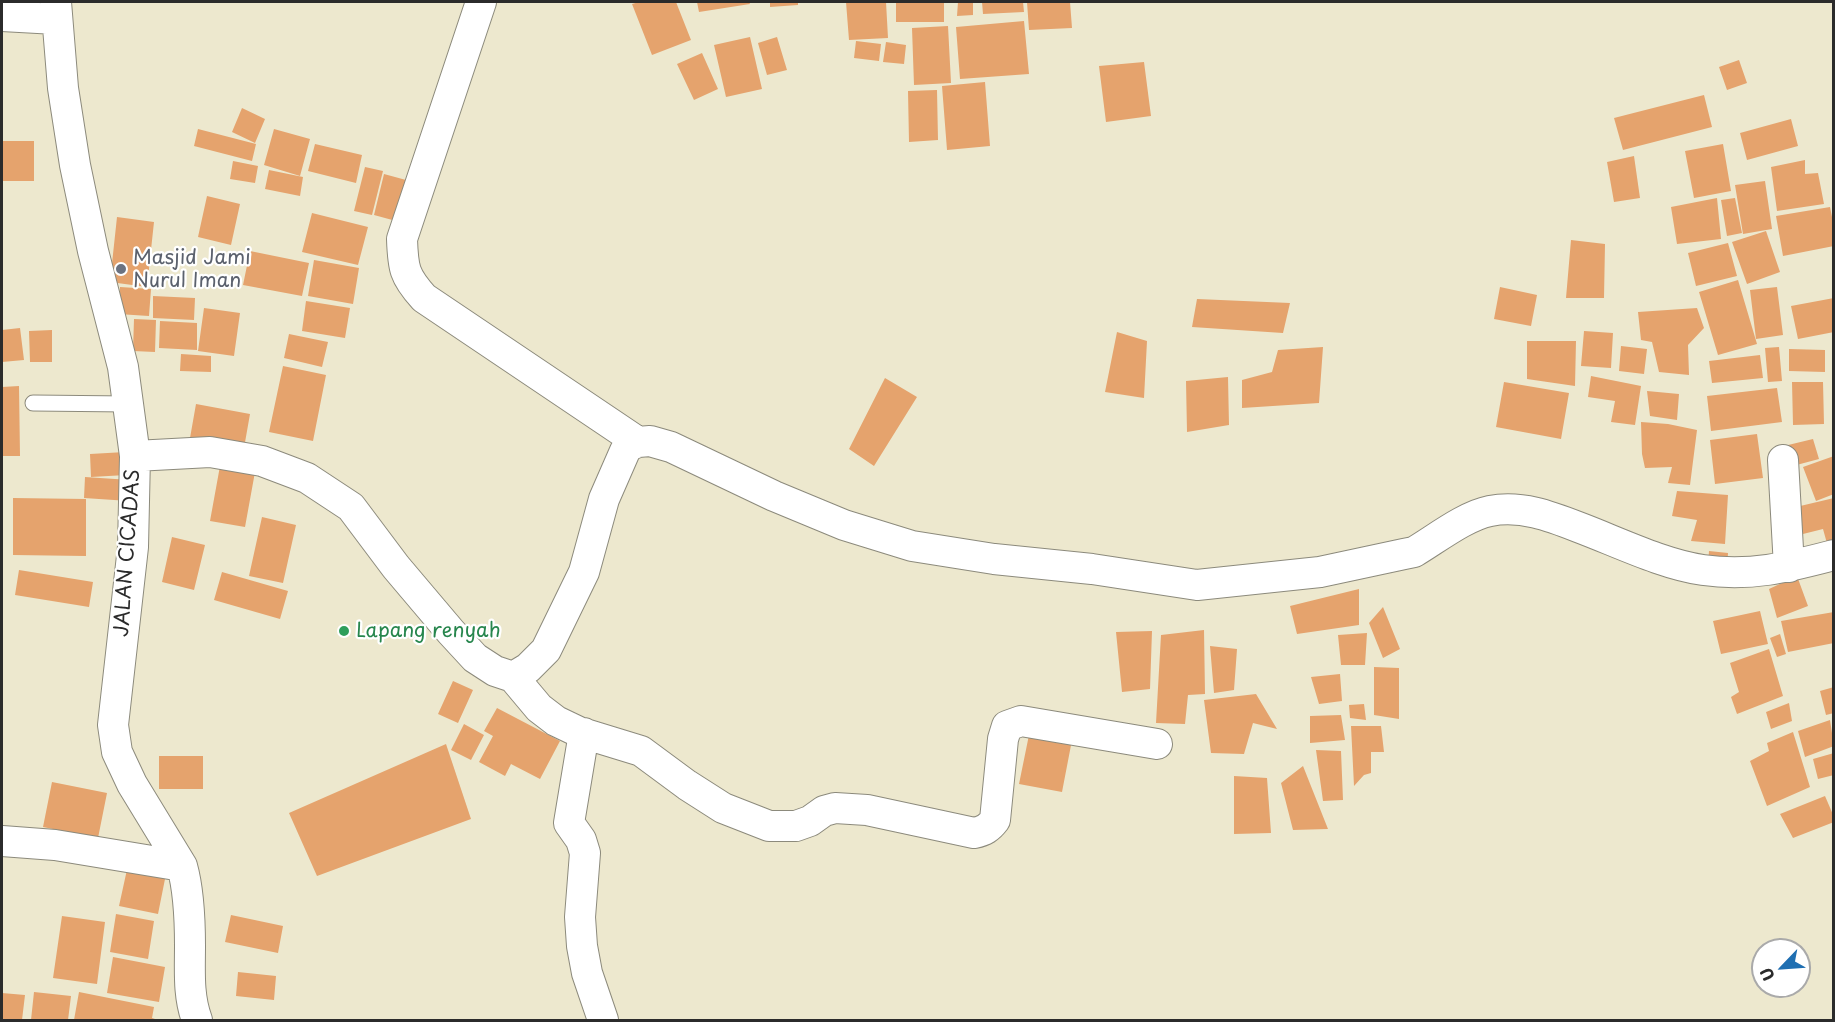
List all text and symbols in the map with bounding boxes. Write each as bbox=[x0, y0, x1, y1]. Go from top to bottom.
place label: Masjid Jami Nurul Iman bbox=[133, 246, 251, 293]
marker: Masjid Jami Nurul Iman bbox=[114, 262, 128, 276]
street label: JALAN CICADAS bbox=[110, 468, 146, 638]
place label: Lapang renyah bbox=[356, 619, 501, 643]
marker: Lapang renyah bbox=[337, 624, 351, 638]
north arrow bbox=[1751, 938, 1811, 998]
text: U bbox=[1753, 964, 1780, 985]

